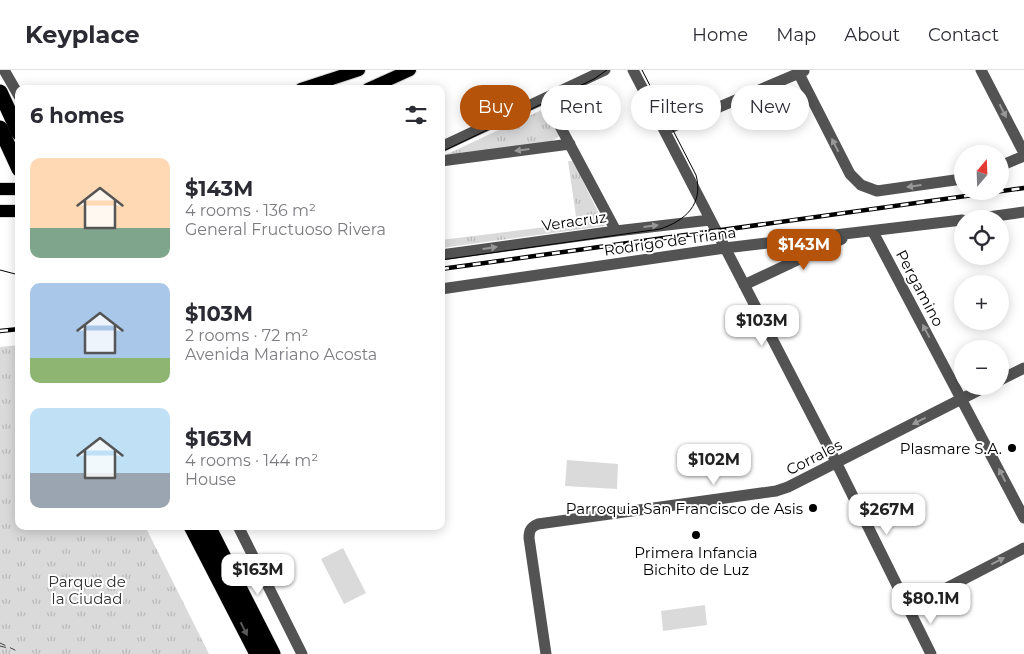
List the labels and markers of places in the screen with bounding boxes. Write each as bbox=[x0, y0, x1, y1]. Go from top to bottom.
pin: $143M bbox=[769, 228, 839, 271]
pin: $103M bbox=[727, 304, 797, 347]
place label: Plasmare S.A. bbox=[900, 439, 1002, 458]
marker: Plasmare S.A. bbox=[1006, 442, 1018, 454]
pin: $102M bbox=[679, 444, 749, 486]
pin: $267M bbox=[852, 494, 922, 536]
place label: Parroquia San Francisco de Asis bbox=[566, 499, 803, 518]
marker: Parroquia San Francisco de Asis bbox=[807, 502, 819, 514]
marker: Primera Infancia Bichito de Luz bbox=[690, 529, 702, 541]
place label: Primera Infancia Bichito de Luz bbox=[634, 543, 758, 579]
pin: $163M bbox=[223, 554, 293, 596]
pin: $80.1M bbox=[890, 582, 972, 625]

